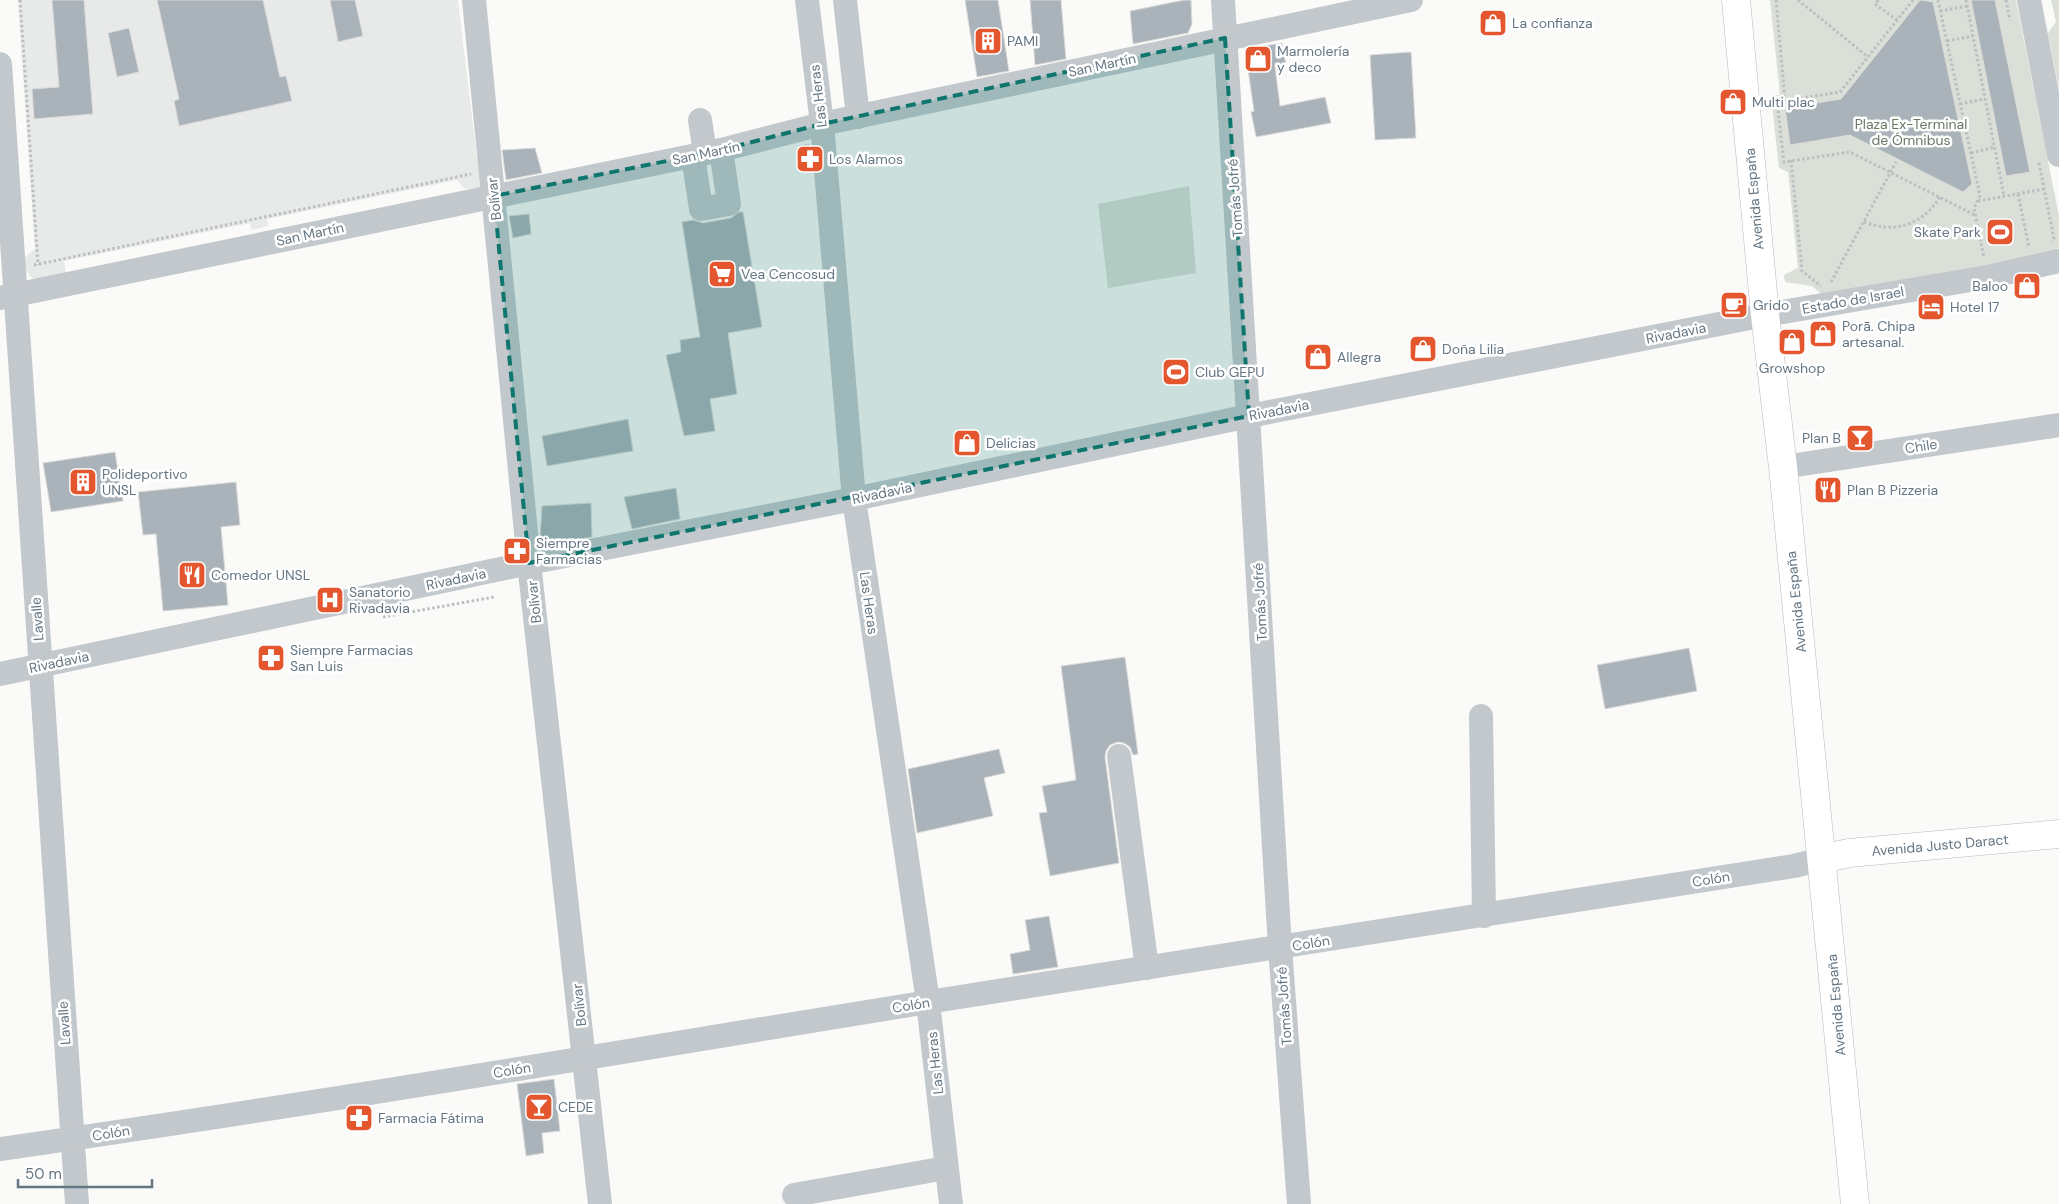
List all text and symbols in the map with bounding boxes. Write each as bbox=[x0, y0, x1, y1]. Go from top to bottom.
shop icon: La confianza bbox=[1478, 8, 1508, 38]
place label: La confianza bbox=[1512, 14, 1593, 32]
building icon: PAMI bbox=[973, 26, 1003, 56]
place label: PAMI bbox=[1007, 32, 1038, 50]
place label: Marmolería y deco bbox=[1277, 42, 1349, 76]
shop icon: Marmolería y deco bbox=[1243, 44, 1273, 74]
street label: San Martín bbox=[1067, 49, 1137, 81]
street label: Las Heras bbox=[805, 64, 831, 128]
shop icon: Multi plac bbox=[1718, 87, 1748, 117]
place label: Multi plac bbox=[1752, 93, 1815, 111]
park label: Plaza Ex-Terminal de Ómnibus bbox=[1855, 115, 1967, 149]
street label: San Martín bbox=[671, 137, 741, 169]
pharmacy icon: Los Alamos bbox=[795, 144, 825, 174]
street label: Avenida España bbox=[1741, 147, 1767, 251]
place label: Los Alamos bbox=[829, 150, 903, 168]
street label: Tomás Jofré bbox=[1223, 158, 1247, 238]
street label: Bolívar bbox=[483, 177, 505, 221]
sports icon: Skate Park bbox=[1985, 217, 2015, 247]
street label: San Martín bbox=[275, 218, 345, 250]
place label: Skate Park bbox=[1914, 223, 1981, 241]
supermarket icon: Vea Cencosud bbox=[707, 259, 737, 289]
place label: Vea Cencosud bbox=[741, 265, 835, 283]
shop icon: Baloo bbox=[2012, 271, 2042, 301]
place label: Baloo bbox=[1972, 277, 2008, 295]
street label: Estado de Israel bbox=[1801, 282, 1905, 318]
cafe icon: Grido bbox=[1719, 290, 1749, 320]
hotel icon: Hotel 17 bbox=[1916, 292, 1946, 322]
place label: Grido bbox=[1753, 296, 1789, 314]
place label: Hotel 17 bbox=[1950, 298, 2000, 316]
place label: Porā. Chipa artesanal. bbox=[1842, 317, 1915, 351]
street label: Rivadavia bbox=[1644, 318, 1708, 348]
shop icon: Porā. Chipa artesanal. bbox=[1808, 319, 1838, 349]
shop icon: Growshop bbox=[1777, 327, 1807, 357]
shop icon: Doña Lilia bbox=[1408, 334, 1438, 364]
place label: Doña Lilia bbox=[1442, 340, 1504, 358]
shop icon: Allegra bbox=[1303, 342, 1333, 372]
place label: Allegra bbox=[1337, 348, 1381, 366]
sports icon: Club GEPU bbox=[1161, 357, 1191, 387]
place label: Growshop bbox=[1759, 359, 1825, 377]
place label: Club GEPU bbox=[1195, 363, 1264, 381]
street label: Rivadavia bbox=[1247, 395, 1311, 425]
bar icon: Plan B bbox=[1845, 423, 1875, 453]
shop icon: Delicias bbox=[952, 428, 982, 458]
place label: Plan B bbox=[1802, 429, 1841, 447]
place label: Delicias bbox=[986, 434, 1036, 452]
street label: Chile bbox=[1904, 435, 1939, 457]
place label: Polideportivo UNSL bbox=[102, 465, 188, 499]
building icon: Polideportivo UNSL bbox=[68, 467, 98, 497]
restaurant icon: Plan B Pizzeria bbox=[1813, 475, 1843, 505]
street label: Rivadavia bbox=[850, 478, 914, 508]
place label: Plan B Pizzeria bbox=[1847, 481, 1938, 499]
place label: Siempre Farmacias bbox=[536, 534, 602, 568]
pharmacy icon: Siempre Farmacias bbox=[502, 536, 532, 566]
street label: Avenida España bbox=[1782, 550, 1810, 654]
restaurant icon: Comedor UNSL bbox=[177, 560, 207, 590]
street label: Tomás Jofré bbox=[1249, 562, 1271, 642]
street label: Rivadavia bbox=[424, 564, 488, 594]
place label: Comedor UNSL bbox=[211, 566, 310, 584]
street label: Las Heras bbox=[856, 571, 882, 635]
street label: Bolívar bbox=[523, 580, 545, 624]
place label: Sanatorio Rivadavia bbox=[349, 583, 411, 617]
hospital icon: Sanatorio Rivadavia bbox=[315, 585, 345, 615]
street label: Lavalle bbox=[26, 597, 47, 641]
place label: Siempre Farmacias San Luis bbox=[290, 641, 413, 675]
pharmacy icon: Siempre Farmacias San Luis bbox=[256, 643, 286, 673]
street label: Rivadavia bbox=[27, 647, 91, 677]
street label: Avenida Justo Daract bbox=[1871, 830, 2009, 860]
street label: Colón bbox=[1691, 867, 1731, 891]
street label: Colón bbox=[1291, 931, 1331, 955]
street label: Avenida España bbox=[1823, 953, 1849, 1057]
street label: Tomás Jofré bbox=[1272, 966, 1296, 1046]
street label: Bolívar bbox=[568, 983, 590, 1027]
street label: Colón bbox=[891, 993, 931, 1017]
street label: Lavalle bbox=[53, 1001, 74, 1045]
street label: Las Heras bbox=[923, 1031, 947, 1095]
street label: Colón bbox=[492, 1058, 532, 1082]
bar icon: CEDE bbox=[524, 1092, 554, 1122]
place label: CEDE bbox=[558, 1098, 594, 1116]
pharmacy icon: Farmacia Fátima bbox=[344, 1103, 374, 1133]
place label: Farmacia Fátima bbox=[378, 1109, 484, 1127]
street label: Colón bbox=[91, 1121, 131, 1145]
scale bar bbox=[18, 1156, 151, 1188]
text: 50 m bbox=[25, 1164, 62, 1184]

